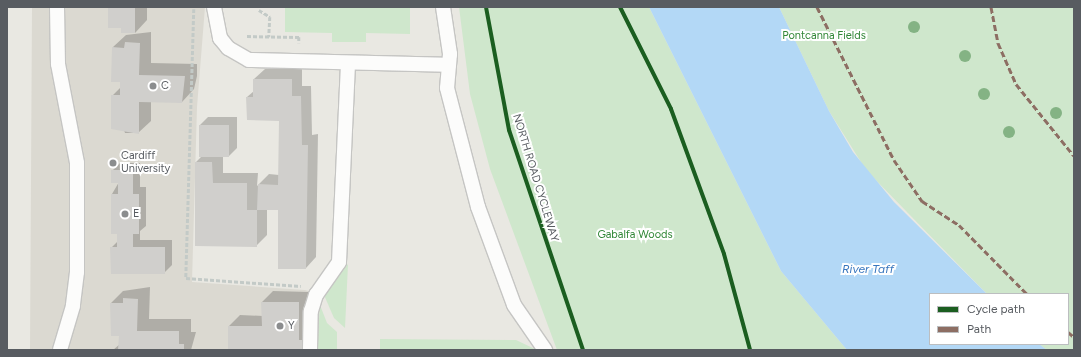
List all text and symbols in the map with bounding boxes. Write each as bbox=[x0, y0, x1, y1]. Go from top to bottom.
park label: Pontcanna Fields bbox=[782, 29, 866, 43]
place label: C bbox=[161, 79, 169, 93]
marker: C bbox=[148, 81, 158, 91]
street label: NORTH ROAD CYCLEWAY bbox=[509, 112, 561, 244]
place label: Cardiff University bbox=[121, 150, 170, 176]
marker: Cardiff University bbox=[108, 158, 118, 168]
place label: E bbox=[133, 207, 140, 221]
marker: E bbox=[120, 209, 130, 219]
park label: Gabalfa Woods bbox=[597, 228, 673, 242]
water label: River Taff bbox=[842, 263, 894, 277]
legend bbox=[929, 293, 1069, 345]
text: Cycle path bbox=[967, 302, 1025, 316]
place label: Y bbox=[288, 319, 295, 333]
marker: Y bbox=[275, 321, 285, 331]
text: Path bbox=[967, 322, 991, 336]

